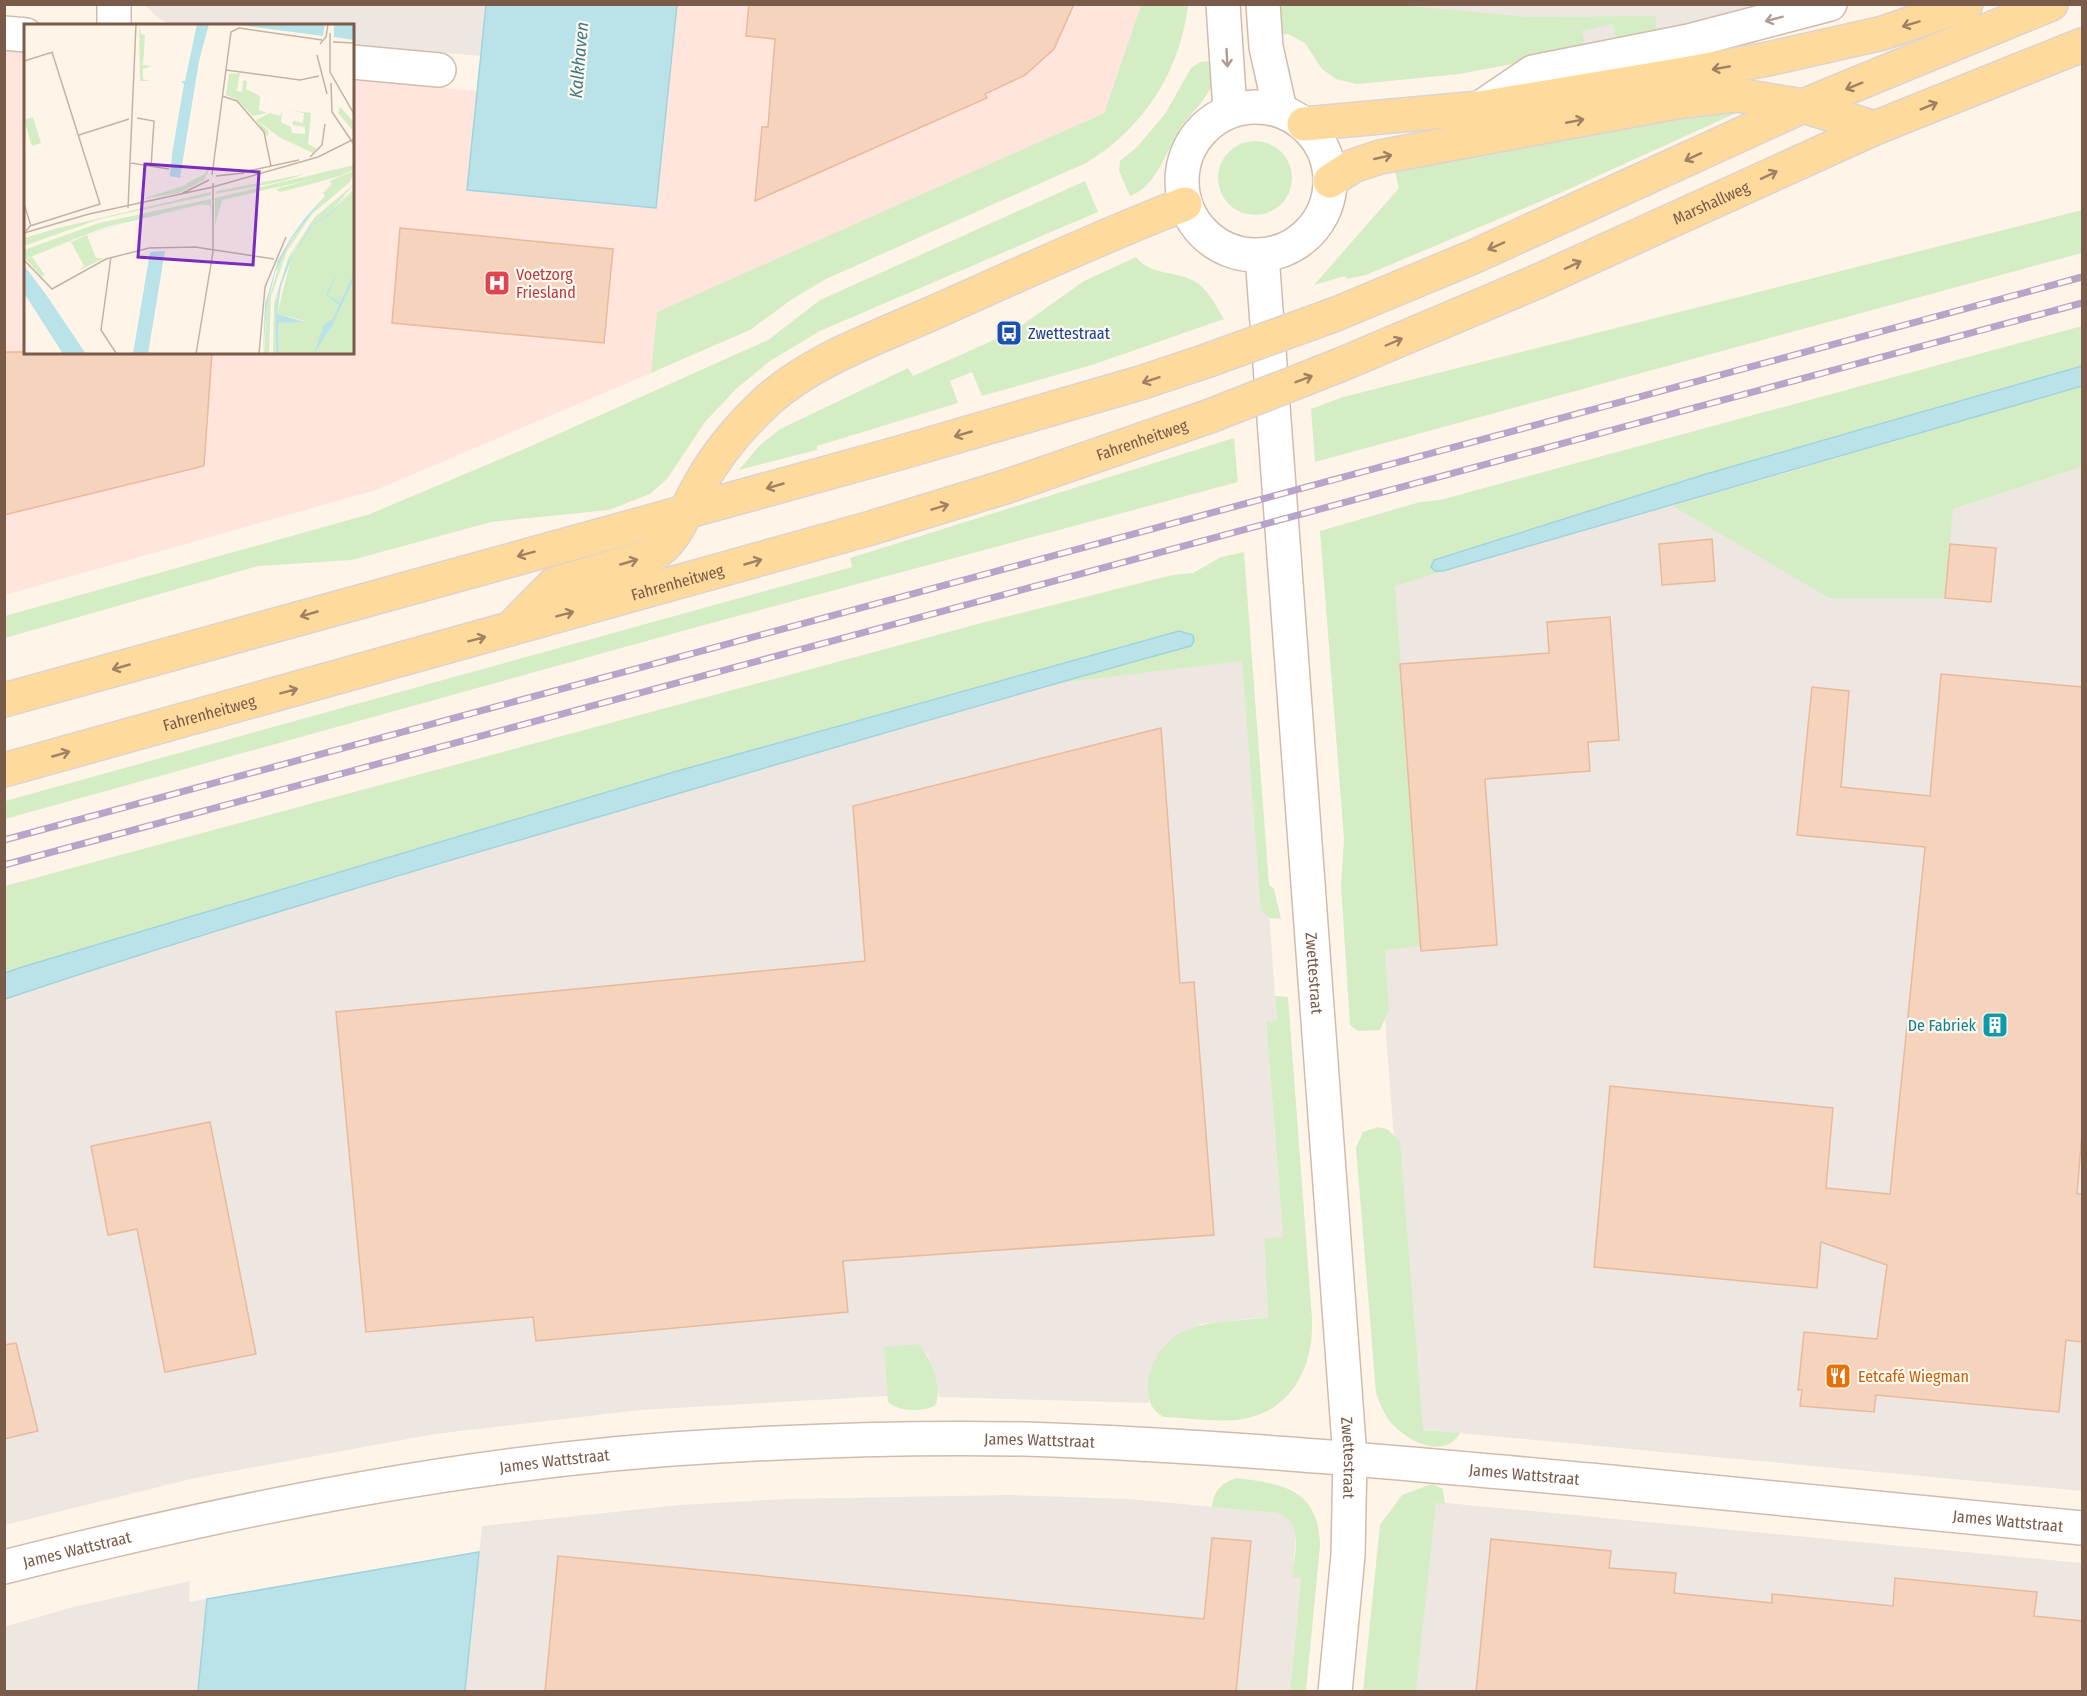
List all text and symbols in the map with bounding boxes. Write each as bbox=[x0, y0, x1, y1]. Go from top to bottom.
one-way arrow bbox=[1765, 14, 1784, 26]
one-way arrow bbox=[1901, 19, 1920, 30]
water label: Kalkhaven bbox=[565, 21, 593, 99]
inset map bbox=[24, 24, 354, 354]
one-way arrow bbox=[1221, 47, 1232, 67]
one-way arrow bbox=[1711, 63, 1731, 74]
one-way arrow bbox=[1845, 81, 1864, 92]
one-way arrow bbox=[1919, 100, 1938, 111]
one-way arrow bbox=[1564, 115, 1584, 126]
one-way arrow bbox=[1373, 151, 1392, 163]
one-way arrow bbox=[1684, 152, 1702, 163]
one-way arrow bbox=[1760, 168, 1778, 180]
street label: Marshallweg bbox=[1670, 177, 1753, 229]
one-way arrow bbox=[1488, 241, 1506, 253]
one-way arrow bbox=[1563, 259, 1581, 270]
place label: Voetzorg Friesland bbox=[516, 265, 576, 302]
hospital icon: Voetzorg Friesland bbox=[482, 268, 512, 298]
bus stop icon: Zwettestraat bbox=[994, 318, 1024, 348]
place label: Zwettestraat bbox=[1028, 324, 1111, 343]
one-way arrow bbox=[1384, 336, 1403, 347]
one-way arrow bbox=[1294, 373, 1313, 384]
one-way arrow bbox=[1142, 375, 1161, 386]
street label: Fahrenheitweg bbox=[1094, 415, 1191, 465]
one-way arrow bbox=[954, 429, 973, 440]
one-way arrow bbox=[766, 481, 785, 493]
one-way arrow bbox=[930, 501, 949, 512]
one-way arrow bbox=[517, 549, 536, 560]
one-way arrow bbox=[619, 556, 638, 567]
one-way arrow bbox=[743, 556, 762, 567]
street label: Fahrenheitweg bbox=[629, 560, 726, 605]
one-way arrow bbox=[555, 608, 574, 620]
one-way arrow bbox=[300, 609, 319, 620]
one-way arrow bbox=[467, 633, 486, 644]
one-way arrow bbox=[112, 662, 131, 673]
one-way arrow bbox=[279, 685, 298, 696]
street label: Fahrenheitweg bbox=[161, 691, 258, 735]
one-way arrow bbox=[51, 748, 70, 759]
street label: Zwettestraat bbox=[1302, 932, 1327, 1015]
building icon: De Fabriek bbox=[1980, 1010, 2010, 1040]
place label: De Fabriek bbox=[1908, 1016, 1977, 1035]
restaurant icon: Eetcafé Wiegman bbox=[1823, 1361, 1853, 1391]
place label: Eetcafé Wiegman bbox=[1858, 1367, 1969, 1386]
street label: Zwettestraat bbox=[1337, 1416, 1359, 1500]
street label: James Wattstraat bbox=[984, 1429, 1096, 1452]
street label: James Wattstraat bbox=[498, 1445, 611, 1477]
street label: James Wattstraat bbox=[1468, 1460, 1581, 1489]
street label: James Wattstraat bbox=[1952, 1506, 2065, 1536]
street label: James Wattstraat bbox=[21, 1527, 134, 1572]

